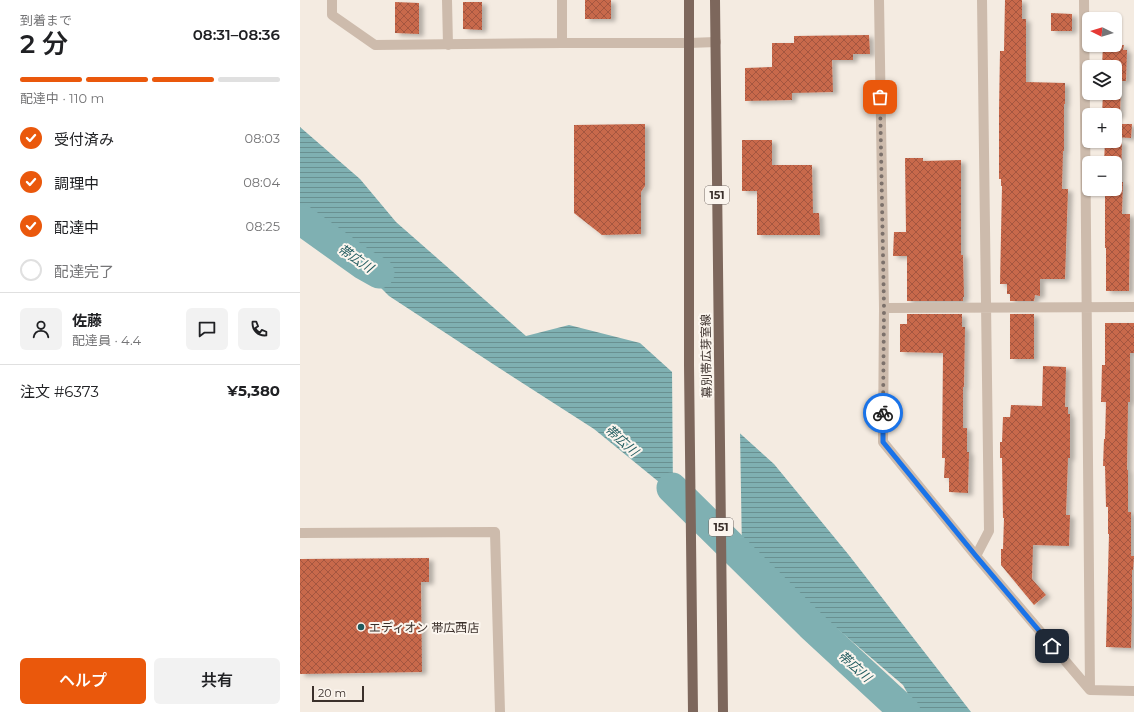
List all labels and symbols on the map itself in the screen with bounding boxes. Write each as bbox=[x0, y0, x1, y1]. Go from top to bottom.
north arrow bbox=[1082, 12, 1122, 52]
pin bbox=[863, 80, 897, 114]
road number: 151 bbox=[705, 186, 729, 204]
water label: 帯広川 bbox=[335, 240, 378, 277]
street label: 幕別帯広芽室線 bbox=[698, 314, 714, 398]
courier bbox=[863, 393, 903, 433]
water label: 帯広川 bbox=[602, 421, 643, 460]
road number: 151 bbox=[709, 518, 733, 536]
place label: エディオン 帯広西店 bbox=[369, 620, 479, 635]
marker: エディオン 帯広西店 bbox=[356, 622, 366, 632]
pin bbox=[1035, 629, 1069, 663]
water label: 帯広川 bbox=[835, 647, 876, 686]
scale bar bbox=[312, 684, 364, 703]

